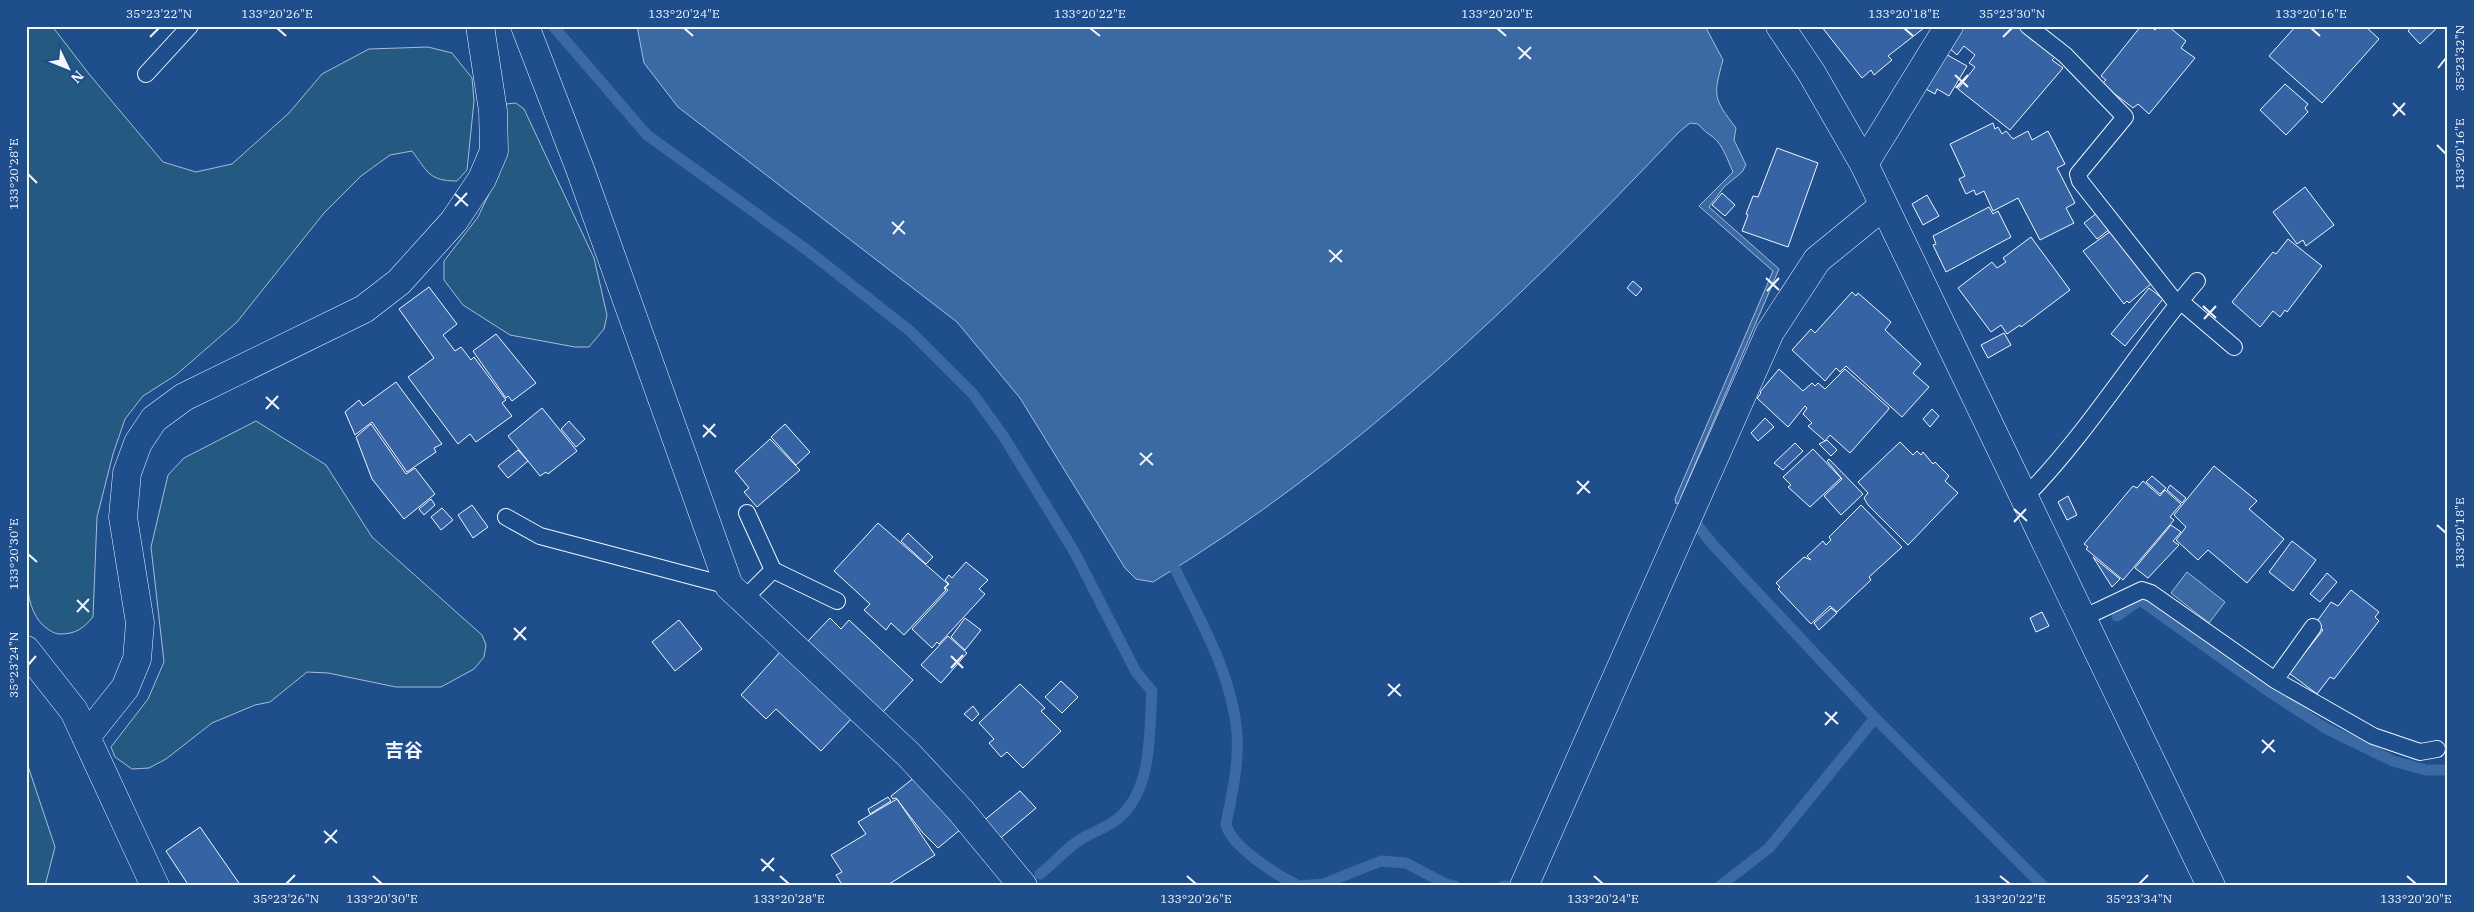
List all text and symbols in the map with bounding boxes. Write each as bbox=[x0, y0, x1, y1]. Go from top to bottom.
text: 35°23'22"N bbox=[126, 6, 192, 21]
text: 133°20'26"E bbox=[241, 6, 313, 21]
text: 133°20'24"E bbox=[648, 6, 720, 21]
text: 133°20'22"E bbox=[1054, 6, 1126, 21]
text: 133°20'20"E bbox=[1461, 6, 1533, 21]
text: 133°20'18"E bbox=[1868, 6, 1940, 21]
text: 35°23'30"N bbox=[1979, 6, 2045, 21]
text: 133°20'16"E bbox=[2275, 6, 2347, 21]
text: 35°23'32"N bbox=[2452, 25, 2467, 91]
north arrow bbox=[42, 42, 92, 92]
text: N bbox=[67, 67, 88, 87]
text: 133°20'16"E bbox=[2452, 118, 2467, 190]
text: 133°20'28"E bbox=[6, 138, 21, 210]
text: 133°20'18"E bbox=[2452, 497, 2467, 569]
text: 133°20'30"E bbox=[6, 518, 21, 590]
text: 35°23'24"N bbox=[6, 632, 21, 698]
district label: 吉谷 bbox=[385, 738, 423, 762]
text: 35°23'26"N bbox=[253, 891, 319, 906]
text: 133°20'30"E bbox=[346, 891, 418, 906]
text: 133°20'28"E bbox=[753, 891, 825, 906]
text: 133°20'26"E bbox=[1160, 891, 1232, 906]
text: 133°20'24"E bbox=[1567, 891, 1639, 906]
text: 133°20'22"E bbox=[1974, 891, 2046, 906]
text: 35°23'34"N bbox=[2106, 891, 2172, 906]
text: 133°20'20"E bbox=[2380, 891, 2452, 906]

